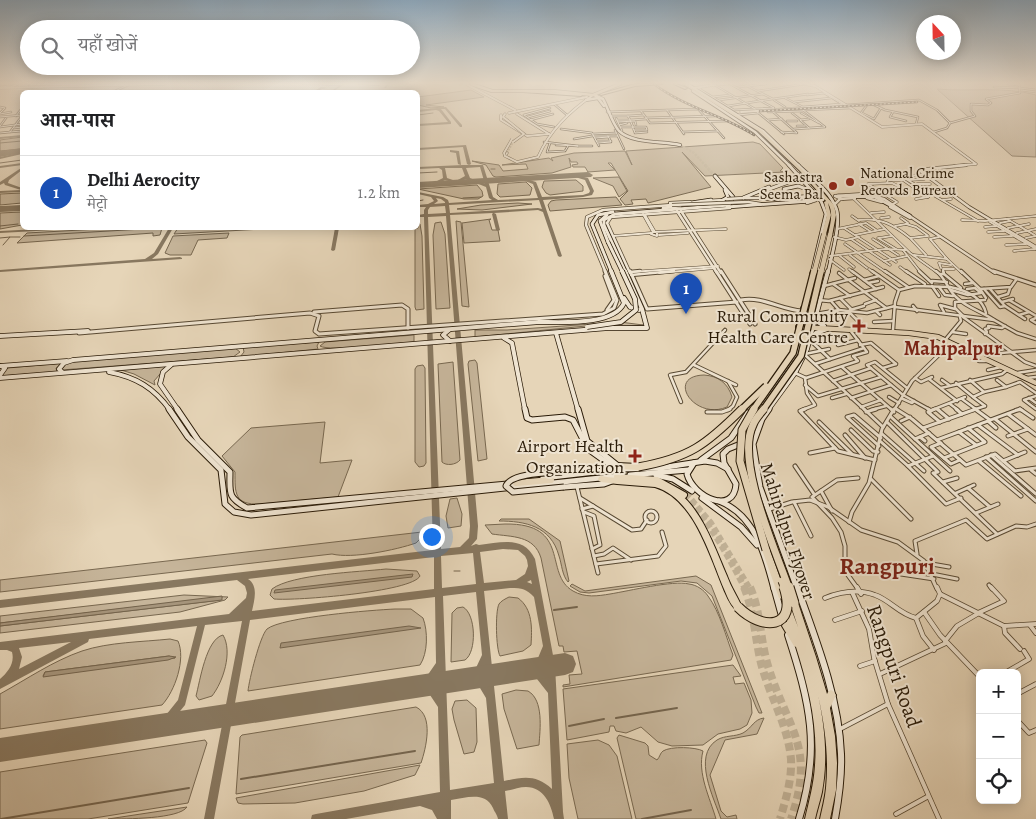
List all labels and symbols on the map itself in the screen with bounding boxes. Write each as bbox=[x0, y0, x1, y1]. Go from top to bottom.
north arrow bbox=[916, 15, 961, 60]
place label: National Crime Records Bureau bbox=[860, 163, 957, 200]
place label: Sashastra Seema Bal bbox=[760, 167, 823, 204]
marker: National Crime Records Bureau bbox=[844, 176, 856, 188]
marker: Sashastra Seema Bal bbox=[827, 180, 839, 192]
pin: 1 bbox=[670, 273, 702, 314]
place label: Rural Community Health Care Centre bbox=[707, 304, 849, 349]
marker: Rural Community Health Care Centre bbox=[852, 319, 866, 333]
district label: Mahipalpur bbox=[904, 335, 1002, 362]
place label: Airport Health Organization bbox=[516, 434, 624, 479]
marker: Airport Health Organization bbox=[628, 449, 642, 463]
street label: Mahipalpur Flyover bbox=[755, 459, 822, 603]
your location bbox=[419, 524, 445, 550]
district label: Rangpuri bbox=[839, 550, 935, 582]
street label: Rangpuri Road bbox=[860, 601, 928, 732]

